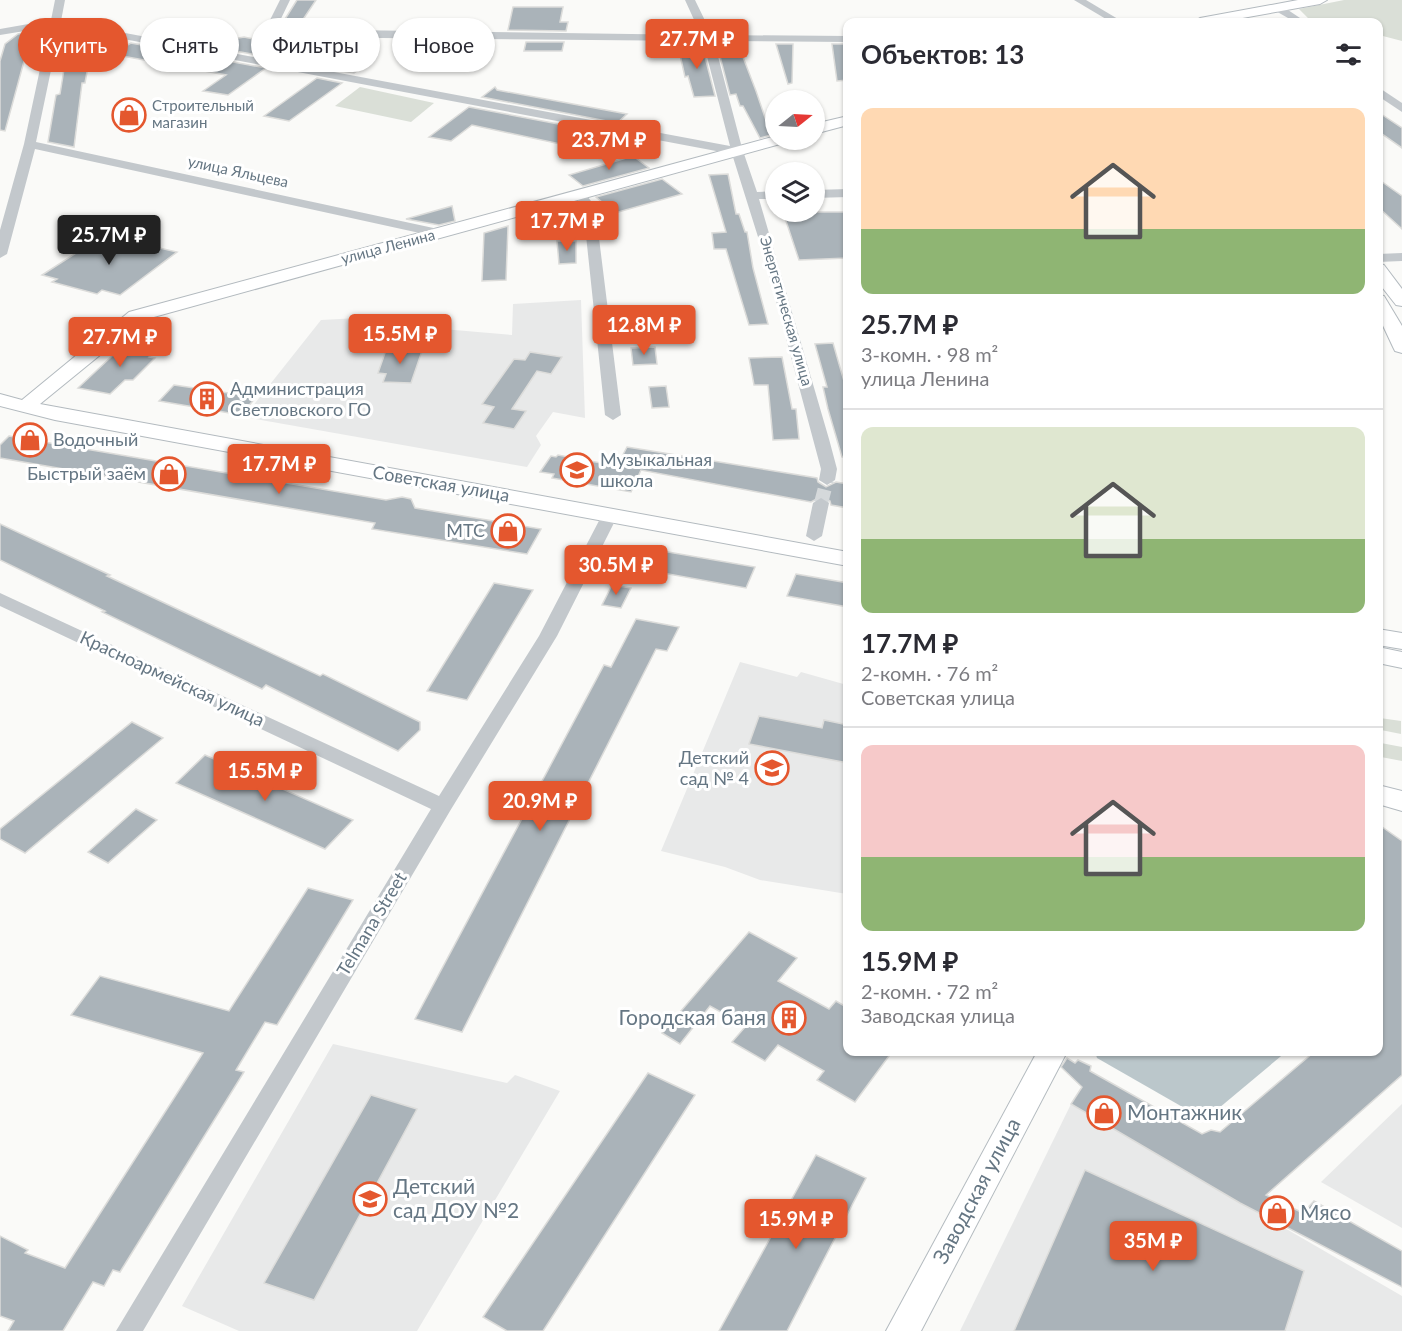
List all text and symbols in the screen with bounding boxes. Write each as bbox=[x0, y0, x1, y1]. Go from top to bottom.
chip: Купить bbox=[18, 18, 128, 72]
chip: Снять bbox=[140, 18, 239, 72]
chip: Фильтры bbox=[251, 18, 380, 72]
chip: Новое bbox=[392, 18, 495, 72]
pin: 27.7M ₽ bbox=[642, 19, 752, 70]
text: 27.7M ₽ bbox=[660, 26, 734, 50]
text: Объектов: 13 bbox=[861, 38, 1024, 70]
icon: filters bbox=[1332, 38, 1365, 71]
north arrow bbox=[765, 90, 825, 150]
map controls bbox=[765, 90, 825, 222]
place label: Строительный магазин bbox=[152, 96, 254, 131]
shop icon: Строительный магазин bbox=[111, 97, 147, 133]
pin: 23.7M ₽ bbox=[554, 120, 664, 171]
text: 23.7M ₽ bbox=[572, 127, 646, 151]
icon: home bbox=[1059, 147, 1167, 255]
street label: улица Яльцева bbox=[186, 152, 290, 190]
button: layers bbox=[765, 162, 825, 222]
pin: 17.7M ₽ bbox=[512, 201, 622, 252]
text: 17.7M ₽ bbox=[530, 208, 604, 232]
pin: 25.7M ₽ bbox=[54, 215, 164, 266]
text: 25.7M ₽ bbox=[72, 222, 146, 246]
street label: улица Ленина bbox=[339, 225, 437, 267]
street label: Энергетическая улица bbox=[757, 234, 817, 388]
pin: 12.8M ₽ bbox=[589, 305, 699, 356]
text: 25.7M ₽ bbox=[861, 308, 958, 340]
text: 12.8M ₽ bbox=[607, 312, 681, 336]
pin: 15.5M ₽ bbox=[345, 314, 455, 365]
pin: 27.7M ₽ bbox=[65, 317, 175, 368]
text: 15.5M ₽ bbox=[363, 321, 437, 345]
text: 27.7M ₽ bbox=[83, 324, 157, 348]
text: 3-комн. · 98 m² bbox=[861, 342, 998, 366]
text: улица Ленина bbox=[861, 366, 989, 390]
place label: Администрация Светловского ГО bbox=[230, 377, 371, 420]
building icon: Администрация Светловского ГО bbox=[189, 381, 225, 417]
shop icon: Водочный bbox=[12, 422, 48, 458]
place label: Водочный bbox=[53, 428, 138, 450]
pin: 17.7M ₽ bbox=[224, 444, 334, 495]
place label: Музыкальная школа bbox=[600, 448, 712, 491]
text: 17.7M ₽ bbox=[242, 451, 316, 475]
school or university icon: Музыкальная школа bbox=[559, 452, 595, 488]
shop icon: Быстрый заём bbox=[151, 456, 187, 492]
street label: Советская улица bbox=[371, 460, 511, 506]
place label: Быстрый заём bbox=[27, 462, 146, 484]
icon: home bbox=[1059, 466, 1167, 574]
shop icon: МТС bbox=[490, 513, 526, 549]
place label: МТС bbox=[446, 519, 485, 541]
pin: 30.5M ₽ bbox=[561, 545, 671, 596]
text: 30.5M ₽ bbox=[579, 552, 653, 576]
street label: Красноармейская улица bbox=[77, 626, 268, 731]
text: 17.7M ₽ bbox=[861, 627, 958, 659]
text: 2-комн. · 76 m² bbox=[861, 661, 998, 685]
text: Советская улица bbox=[861, 685, 1015, 709]
place label: Детский сад № 4 bbox=[679, 746, 749, 789]
school or university icon: Детский сад № 4 bbox=[754, 750, 790, 786]
pin: 15.5M ₽ bbox=[210, 751, 320, 802]
text: 15.5M ₽ bbox=[228, 758, 302, 782]
pin: 20.9M ₽ bbox=[485, 781, 595, 832]
icon: home bbox=[1059, 784, 1167, 892]
text: 20.9M ₽ bbox=[503, 788, 577, 812]
street label: Telmana Street bbox=[332, 867, 411, 979]
text: 15.9M ₽ bbox=[861, 945, 958, 977]
text: 2-комн. · 72 m² bbox=[861, 979, 998, 1003]
building icon: Городская баня bbox=[771, 1000, 807, 1036]
text: Заводская улица bbox=[861, 1003, 1015, 1027]
place label: Городская баня bbox=[618, 1004, 766, 1029]
shop icon: Монтажник bbox=[1086, 1095, 1122, 1131]
place label: Монтажник bbox=[1127, 1099, 1242, 1124]
street label: Заводская улица bbox=[927, 1113, 1025, 1267]
place label: Детский сад ДОУ №2 bbox=[393, 1173, 519, 1222]
school or university icon: Детский сад ДОУ №2 bbox=[352, 1181, 388, 1217]
shop icon: Мясо bbox=[1259, 1195, 1295, 1231]
pin: 15.9M ₽ bbox=[741, 1199, 851, 1250]
place label: Мясо bbox=[1300, 1199, 1351, 1224]
text: 15.9M ₽ bbox=[759, 1206, 833, 1230]
pin: 35M ₽ bbox=[1111, 1221, 1195, 1272]
text: 35M ₽ bbox=[1124, 1228, 1182, 1252]

